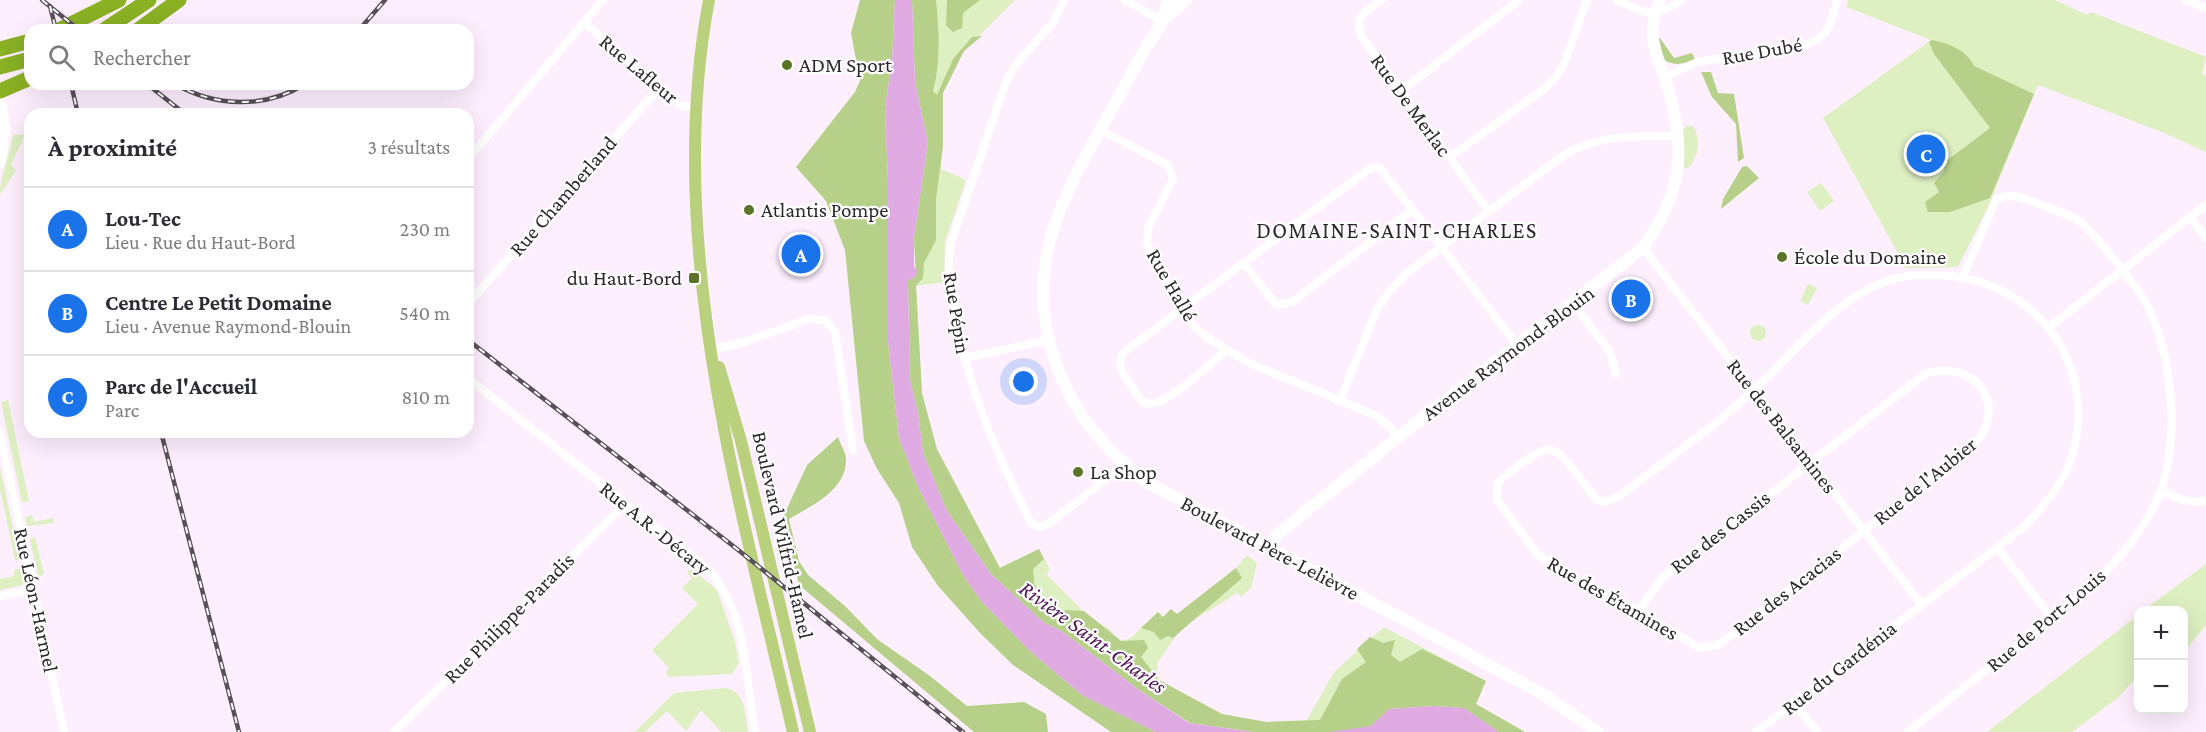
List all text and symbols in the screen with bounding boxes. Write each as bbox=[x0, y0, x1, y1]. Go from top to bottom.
search box bbox=[24, 24, 474, 90]
street label: Rue Lafleur bbox=[595, 29, 684, 109]
street label: Rue Dubé bbox=[1720, 32, 1804, 70]
icon: search bbox=[45, 41, 78, 74]
text: Rechercher bbox=[93, 45, 191, 70]
street label: Rue De Merlac bbox=[1366, 49, 1456, 161]
place label: ADM Sport bbox=[799, 53, 893, 77]
marker: ADM Sport bbox=[780, 58, 794, 72]
street label: Rue Chamberland bbox=[504, 131, 622, 261]
pin: C bbox=[1906, 132, 1946, 176]
text: À proximité bbox=[48, 133, 177, 162]
text: 3 résultats bbox=[368, 136, 450, 158]
place label: Atlantis Pompe bbox=[761, 198, 889, 222]
marker: Atlantis Pompe bbox=[742, 203, 756, 217]
text: Lou-Tec bbox=[105, 206, 181, 231]
text: A bbox=[62, 218, 73, 240]
text: 230 m bbox=[400, 218, 450, 240]
district label: DOMAINE-SAINT-CHARLES bbox=[1256, 218, 1538, 243]
text: Lieu · Rue du Haut-Bord bbox=[105, 231, 296, 253]
pin: A bbox=[782, 232, 820, 276]
street label: Rue Hallé bbox=[1142, 245, 1202, 325]
place label: École du Domaine bbox=[1794, 245, 1946, 269]
marker: École du Domaine bbox=[1775, 250, 1789, 264]
place label: du Haut-Bord bbox=[567, 266, 682, 290]
street label: Rue Pépin bbox=[939, 270, 975, 356]
marker: du Haut-Bord bbox=[687, 271, 701, 285]
pin: B bbox=[1612, 276, 1650, 322]
street label: Avenue Raymond-Blouin bbox=[1417, 280, 1599, 426]
text: Centre Le Petit Domaine bbox=[105, 290, 332, 315]
text: B bbox=[62, 302, 73, 324]
text: 540 m bbox=[399, 302, 450, 324]
text: Lieu · Avenue Raymond-Blouin bbox=[105, 315, 351, 337]
street label: Rue des Balsamines bbox=[1722, 354, 1842, 498]
your location bbox=[1009, 367, 1038, 396]
text: Parc de l'Accueil bbox=[105, 374, 257, 399]
text: C bbox=[61, 386, 74, 408]
text: 810 m bbox=[401, 386, 450, 408]
text: Parc bbox=[105, 399, 139, 421]
street label: Boulevard Wilfrid-Hamel bbox=[747, 429, 819, 641]
street label: Rue de l'Aubier bbox=[1869, 432, 1982, 530]
place label: La Shop bbox=[1090, 460, 1157, 484]
marker: La Shop bbox=[1071, 465, 1085, 479]
street label: Rue A.R.-Décary bbox=[595, 476, 715, 580]
street label: Rue des Cassis bbox=[1665, 485, 1775, 579]
street label: Boulevard Père-Lelièvre bbox=[1177, 491, 1363, 605]
street label: Rue Léon-Harmel bbox=[9, 525, 63, 675]
street label: Rue des Acacias bbox=[1728, 541, 1846, 641]
street label: Rue Philippe-Paradis bbox=[439, 548, 579, 688]
street label: Rue des Étamines bbox=[1543, 551, 1683, 645]
street label: Rue de Port-Louis bbox=[1982, 563, 2110, 677]
water label: Rivière Saint-Charles bbox=[1015, 575, 1171, 699]
map controls bbox=[2134, 606, 2188, 714]
button: + bbox=[2134, 606, 2188, 660]
street label: Rue du Gardénia bbox=[1777, 616, 1901, 720]
button: − bbox=[2134, 660, 2188, 714]

